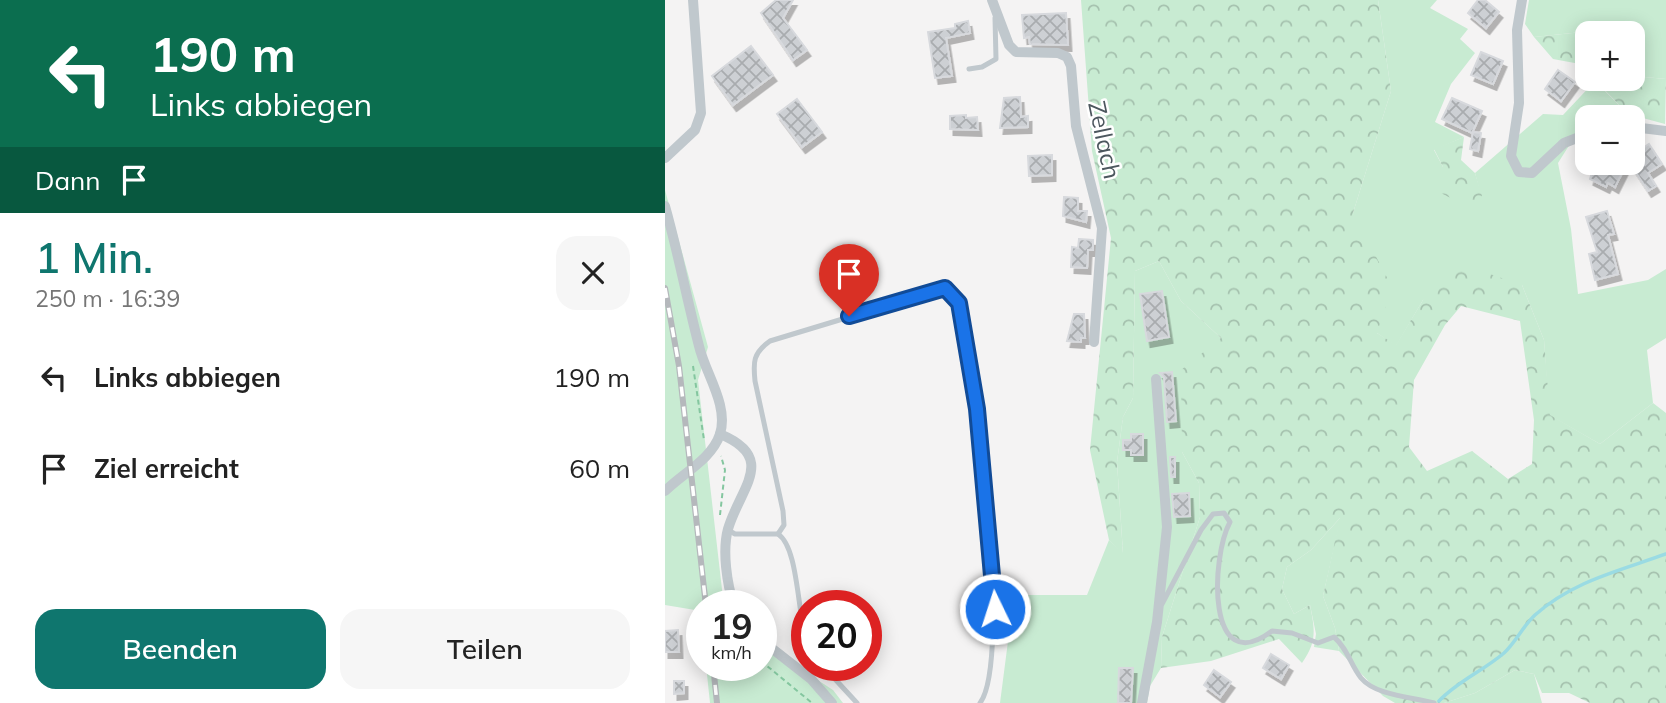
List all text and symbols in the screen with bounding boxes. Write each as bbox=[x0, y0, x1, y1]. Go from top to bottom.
map controls bbox=[1575, 21, 1645, 175]
button: + bbox=[1575, 21, 1645, 91]
text: 190 m bbox=[150, 23, 296, 84]
icon: left bbox=[35, 28, 126, 119]
text: Links abbiegen bbox=[150, 84, 372, 124]
street label: Zellach bbox=[1082, 98, 1128, 181]
button: − bbox=[1575, 105, 1645, 175]
icon: arrive bbox=[115, 161, 153, 199]
text: Dann bbox=[35, 164, 101, 197]
text: 1 Min. bbox=[35, 231, 153, 284]
button: close bbox=[556, 236, 630, 310]
pin bbox=[819, 244, 879, 316]
icon: arrive bbox=[830, 255, 868, 293]
text: 250 m · 16:39 bbox=[35, 284, 180, 313]
icon: left bbox=[35, 359, 73, 397]
text: Links abbiegen bbox=[94, 361, 281, 394]
text: 190 m bbox=[554, 361, 630, 394]
icon: arrive bbox=[35, 450, 73, 488]
text: Ziel erreicht bbox=[94, 452, 239, 485]
text: 60 m bbox=[569, 452, 630, 485]
position arrow bbox=[958, 572, 1032, 646]
speed limit sign: 20 bbox=[791, 590, 882, 681]
text: 19 bbox=[710, 604, 753, 648]
button: Beenden bbox=[35, 609, 326, 689]
button: Teilen bbox=[340, 609, 630, 689]
text: km/h bbox=[711, 641, 752, 664]

